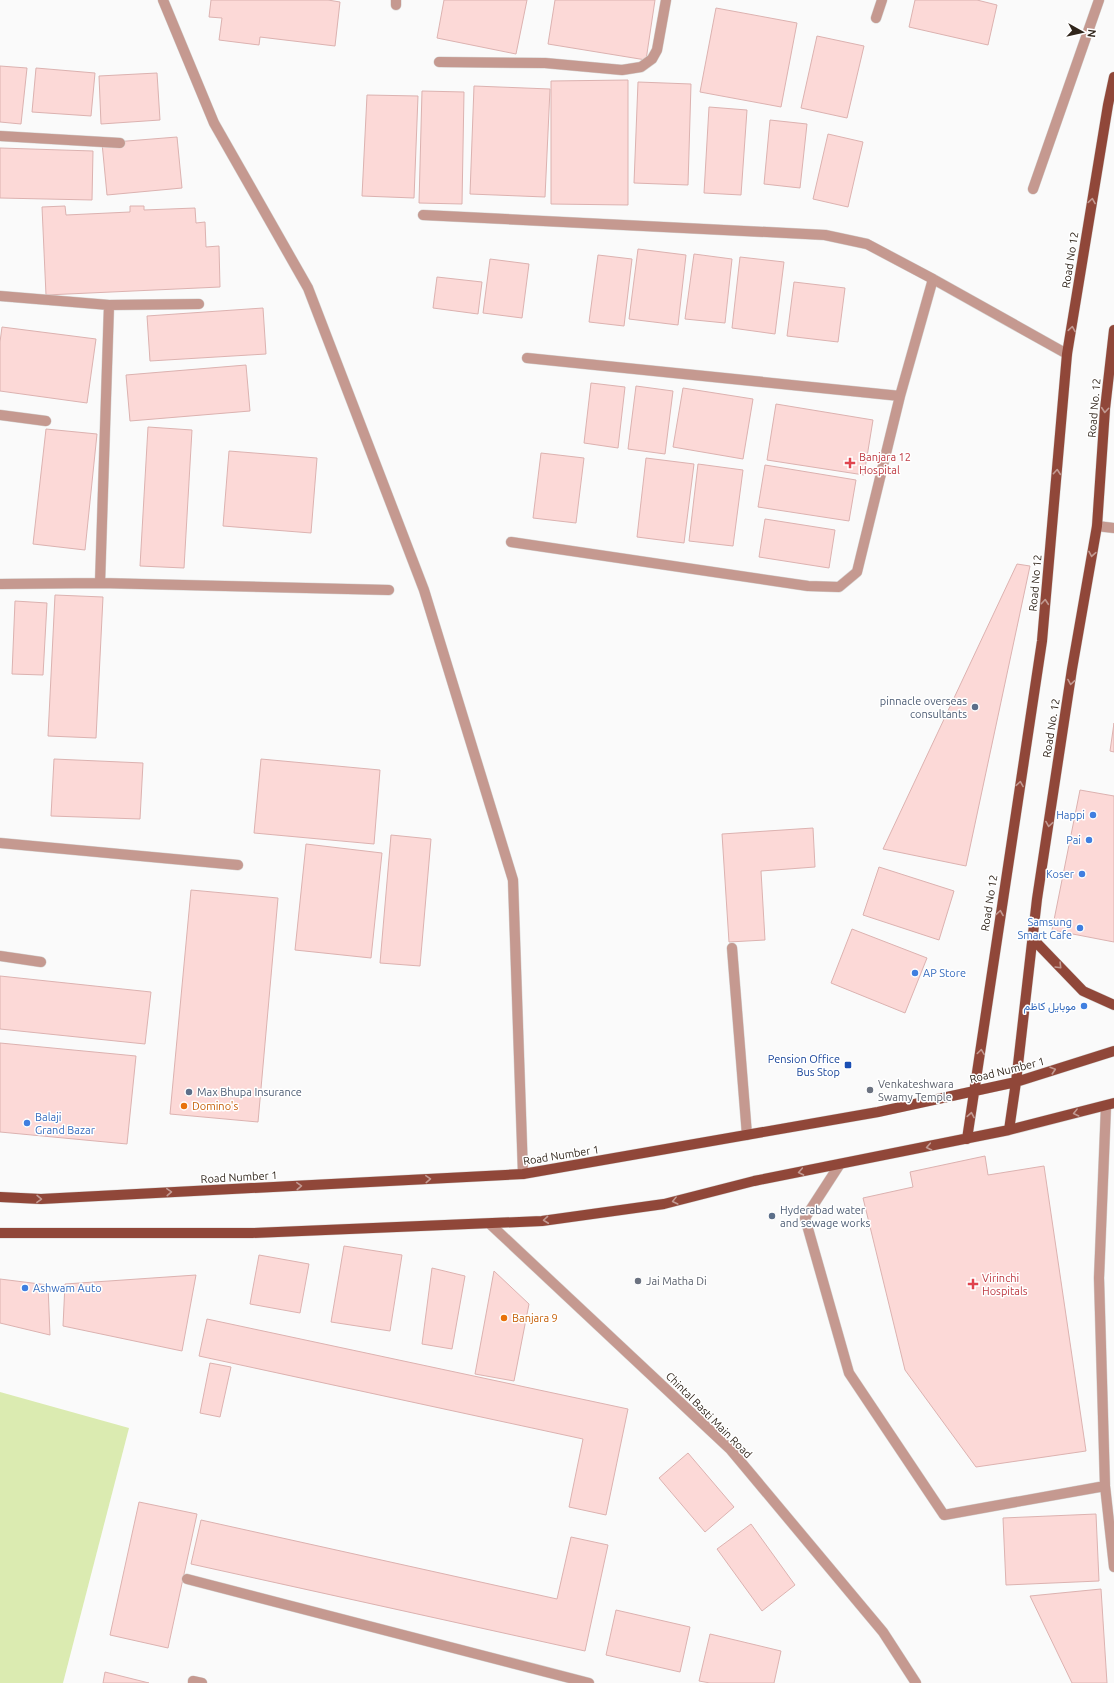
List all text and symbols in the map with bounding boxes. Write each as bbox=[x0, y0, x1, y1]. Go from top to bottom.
north arrow bbox=[1062, 12, 1102, 52]
text: N bbox=[1085, 28, 1098, 38]
one-way arrow bbox=[1087, 198, 1096, 204]
street label: Road No 12 bbox=[1060, 231, 1080, 289]
one-way arrow bbox=[1067, 326, 1075, 332]
street label: Road No. 12 bbox=[1085, 378, 1103, 438]
one-way arrow bbox=[1101, 407, 1110, 413]
place label: Banjara 12 Hospital bbox=[859, 451, 911, 476]
marker: Banjara 12 Hospital bbox=[844, 457, 856, 469]
one-way arrow bbox=[1052, 469, 1061, 475]
one-way arrow bbox=[1088, 550, 1097, 557]
street label: Road No 12 bbox=[1027, 554, 1043, 612]
one-way arrow bbox=[1040, 599, 1049, 605]
one-way arrow bbox=[1067, 679, 1075, 685]
place label: pinnacle overseas consultants bbox=[880, 695, 967, 720]
street label: Road No. 12 bbox=[1040, 698, 1062, 758]
marker: pinnacle overseas consultants bbox=[970, 702, 980, 712]
one-way arrow bbox=[1015, 781, 1024, 787]
place label: Happi bbox=[1056, 809, 1085, 821]
marker: Happi bbox=[1088, 810, 1098, 820]
one-way arrow bbox=[1045, 821, 1053, 827]
place label: Pai bbox=[1066, 834, 1081, 846]
marker: Pai bbox=[1084, 835, 1094, 845]
place label: Koser bbox=[1046, 868, 1075, 880]
marker: Koser bbox=[1077, 869, 1087, 879]
street label: Road No 12 bbox=[979, 874, 999, 932]
one-way arrow bbox=[995, 910, 1004, 916]
place label: Samsung Smart Cafe bbox=[1017, 916, 1072, 941]
marker: Samsung Smart Cafe bbox=[1075, 923, 1085, 933]
one-way arrow bbox=[1054, 961, 1062, 969]
place label: AP Store bbox=[923, 967, 966, 979]
marker: AP Store bbox=[910, 968, 920, 978]
place label: موبايل كاظم bbox=[1024, 1000, 1076, 1014]
marker: موبايل كاظم bbox=[1079, 1001, 1089, 1011]
one-way arrow bbox=[976, 1049, 985, 1055]
place label: Pension Office Bus Stop bbox=[768, 1053, 840, 1078]
street label: Road Number 1 bbox=[968, 1055, 1046, 1085]
marker: Pension Office Bus Stop bbox=[843, 1060, 853, 1070]
one-way arrow bbox=[1050, 1066, 1057, 1075]
place label: Venkateshwara Swamy Temple bbox=[878, 1078, 954, 1103]
marker: Venkateshwara Swamy Temple bbox=[865, 1085, 875, 1095]
place label: Max Bhupa Insurance bbox=[197, 1086, 302, 1098]
marker: Max Bhupa Insurance bbox=[184, 1087, 194, 1097]
place label: Domino's bbox=[192, 1100, 239, 1112]
marker: Domino's bbox=[179, 1101, 189, 1111]
one-way arrow bbox=[1073, 1109, 1080, 1117]
place label: Balaji Grand Bazar bbox=[35, 1111, 96, 1136]
one-way arrow bbox=[967, 1112, 975, 1118]
marker: Balaji Grand Bazar bbox=[22, 1118, 32, 1128]
one-way arrow bbox=[926, 1142, 932, 1150]
street label: Road Number 1 bbox=[522, 1143, 600, 1167]
one-way arrow bbox=[798, 1167, 805, 1175]
street label: Road Number 1 bbox=[200, 1169, 278, 1185]
one-way arrow bbox=[425, 1174, 431, 1183]
one-way arrow bbox=[296, 1181, 302, 1190]
one-way arrow bbox=[166, 1188, 172, 1197]
one-way arrow bbox=[36, 1195, 42, 1203]
one-way arrow bbox=[672, 1196, 679, 1205]
place label: Hyderabad water and sewage works bbox=[780, 1204, 871, 1229]
marker: Hyderabad water and sewage works bbox=[767, 1211, 777, 1221]
one-way arrow bbox=[543, 1216, 549, 1225]
place label: Virinchi Hospitals bbox=[982, 1272, 1028, 1297]
place label: Jai Matha Di bbox=[646, 1275, 707, 1287]
marker: Jai Matha Di bbox=[633, 1276, 643, 1286]
marker: Virinchi Hospitals bbox=[967, 1278, 979, 1290]
place label: Ashwam Auto bbox=[33, 1282, 102, 1294]
marker: Ashwam Auto bbox=[20, 1283, 30, 1293]
place label: Banjara 9 bbox=[512, 1312, 558, 1324]
marker: Banjara 9 bbox=[499, 1313, 509, 1323]
street label: Chintal Basti Main Road bbox=[664, 1370, 754, 1460]

